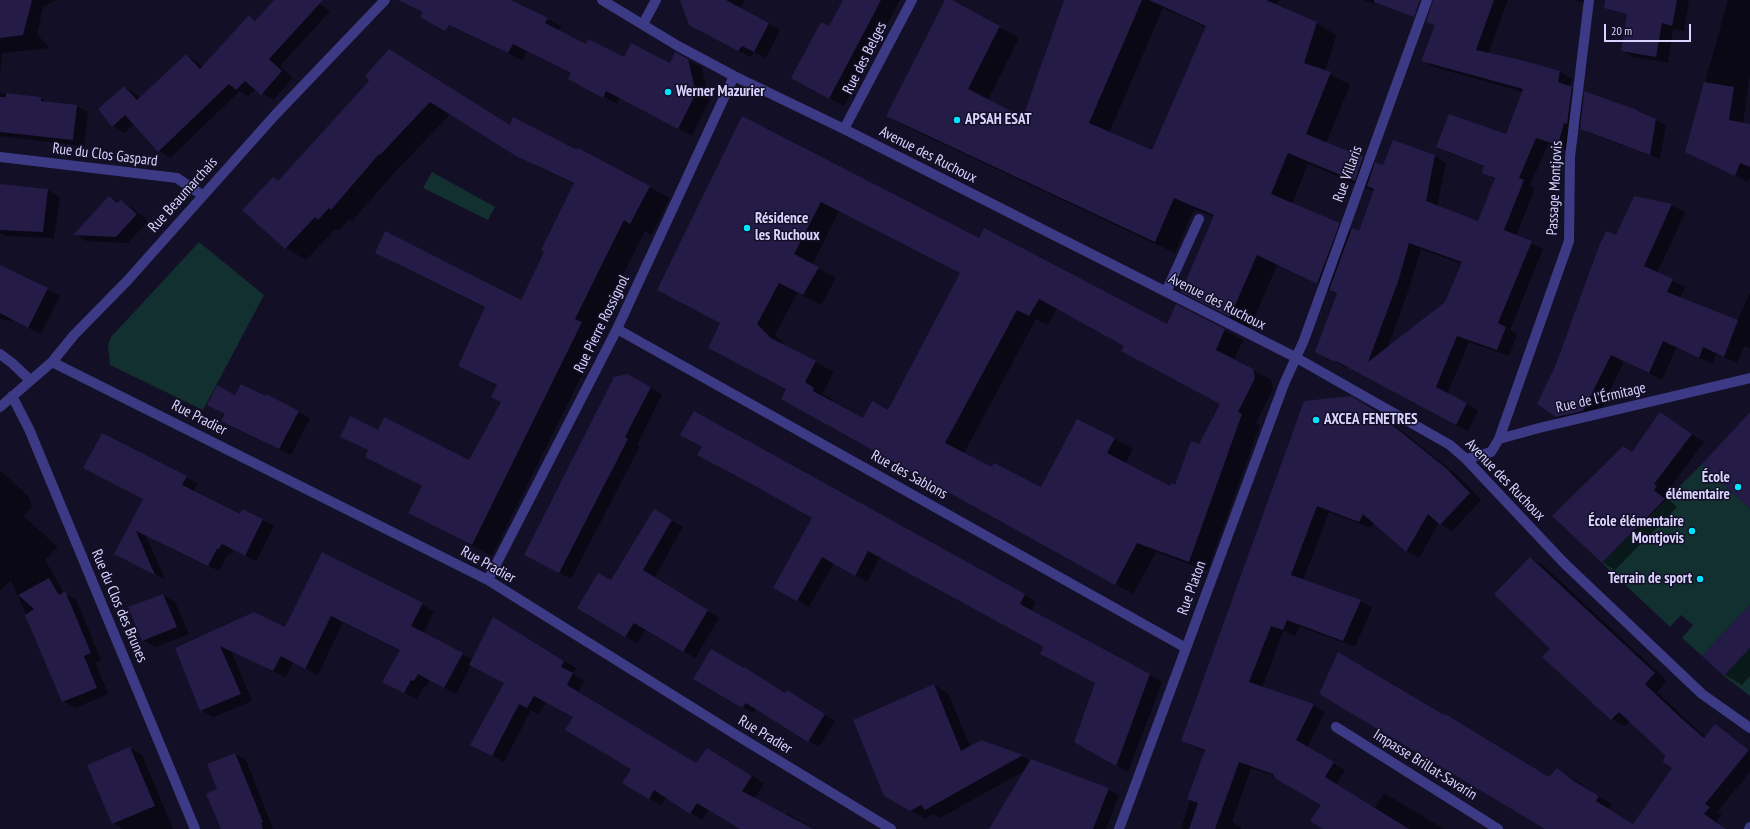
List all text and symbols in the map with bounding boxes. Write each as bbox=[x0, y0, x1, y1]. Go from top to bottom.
scale bar bbox=[1606, 16, 1693, 42]
street label: Rue des Belges bbox=[839, 19, 891, 97]
text: 20 m bbox=[1611, 23, 1632, 38]
place label: Werner Mazurier bbox=[676, 83, 765, 101]
marker: Werner Mazurier bbox=[663, 87, 673, 97]
place label: APSAH ESAT bbox=[965, 111, 1032, 129]
marker: APSAH ESAT bbox=[952, 115, 962, 125]
street label: Avenue des Ruchoux bbox=[876, 123, 980, 187]
street label: Rue du Clos Gaspard bbox=[51, 140, 159, 170]
street label: Passage Montjovis bbox=[1544, 140, 1566, 236]
street label: Rue Villaris bbox=[1330, 143, 1366, 205]
street label: Rue Beaumarchais bbox=[145, 154, 221, 236]
place label: Résidence les Ruchoux bbox=[755, 210, 820, 245]
marker: Résidence les Ruchoux bbox=[742, 223, 752, 233]
street label: Avenue des Ruchoux bbox=[1165, 270, 1269, 334]
street label: Rue Pierre Rossignol bbox=[571, 272, 633, 376]
street label: Rue de l'Érmitage bbox=[1554, 379, 1648, 417]
street label: Rue Pradier bbox=[168, 396, 230, 440]
place label: AXCEA FENETRES bbox=[1324, 411, 1417, 429]
marker: AXCEA FENETRES bbox=[1311, 415, 1321, 425]
street label: Avenue des Ruchoux bbox=[1461, 435, 1549, 525]
street label: Rue des Sablons bbox=[868, 447, 950, 503]
place label: École élémentaire bbox=[1666, 469, 1730, 504]
marker: École élémentaire bbox=[1733, 482, 1743, 492]
place label: École élémentaire Montjovis bbox=[1588, 513, 1684, 548]
marker: École élémentaire Montjovis bbox=[1687, 526, 1697, 536]
street label: Rue Pradier bbox=[458, 543, 518, 587]
street label: Rue du Clos des Brunes bbox=[87, 547, 151, 665]
street label: Rue Platon bbox=[1174, 558, 1210, 618]
place label: Terrain de sport bbox=[1608, 570, 1692, 588]
marker: Terrain de sport bbox=[1695, 574, 1705, 584]
street label: Rue Pradier bbox=[735, 712, 795, 758]
street label: Impasse Brillat-Savarin bbox=[1370, 726, 1480, 804]

